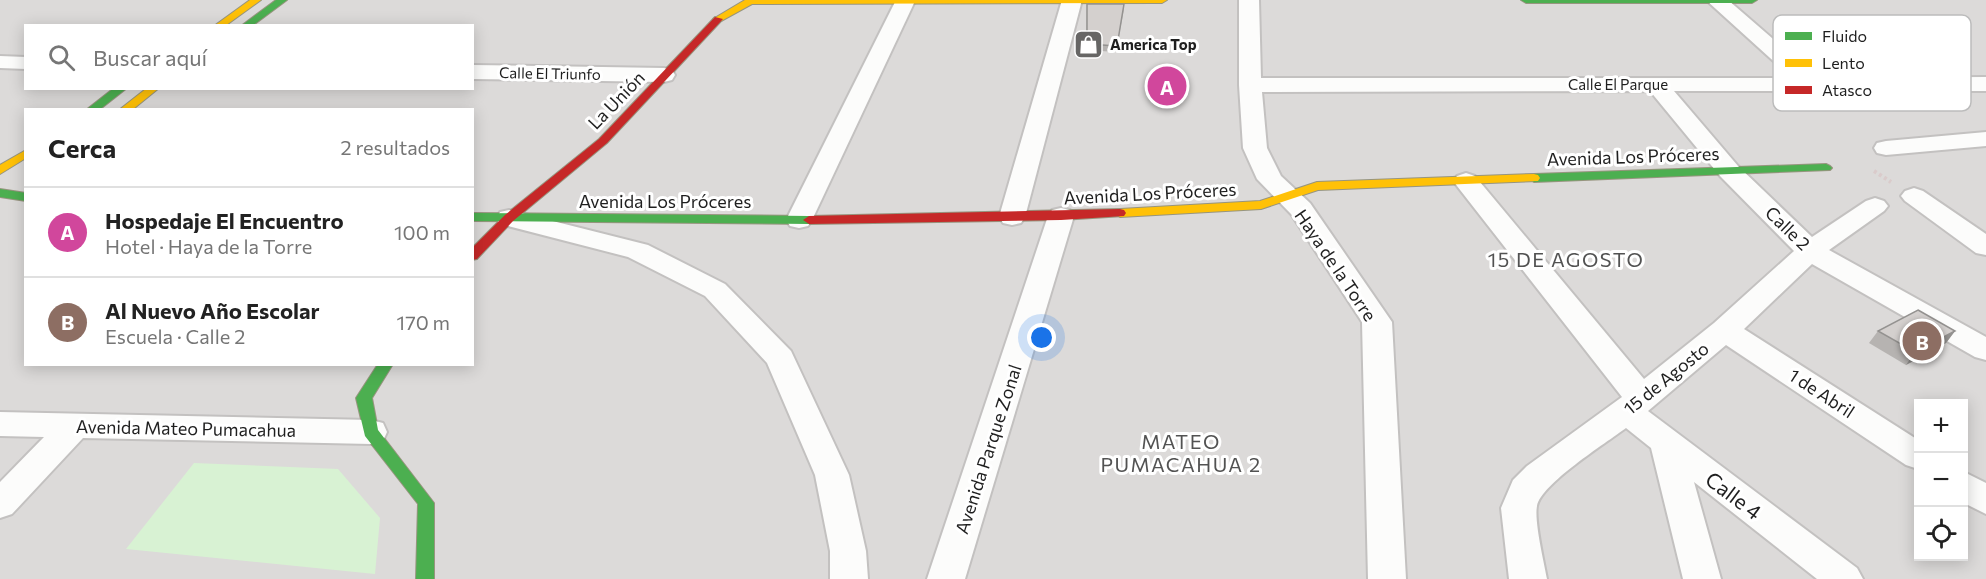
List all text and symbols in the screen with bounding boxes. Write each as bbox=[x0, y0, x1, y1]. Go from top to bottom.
legend bbox=[1773, 15, 1971, 111]
search box bbox=[24, 24, 474, 90]
text: Fluido bbox=[1822, 26, 1867, 45]
shop icon: America Top bbox=[1073, 28, 1105, 60]
place label: America Top bbox=[1110, 35, 1197, 53]
icon: search bbox=[45, 41, 78, 74]
text: Buscar aquí bbox=[93, 44, 207, 71]
text: Lento bbox=[1822, 53, 1865, 72]
street label: Calle El Triunfo bbox=[499, 63, 601, 83]
pin: A bbox=[1148, 64, 1186, 109]
street label: La Unión bbox=[583, 66, 649, 134]
street label: Calle El Parque bbox=[1568, 75, 1668, 93]
text: Atasco bbox=[1822, 80, 1872, 99]
text: Cerca bbox=[48, 132, 116, 163]
text: 2 resultados bbox=[340, 135, 450, 159]
street label: Avenida Los Próceres bbox=[1546, 142, 1720, 170]
street label: Avenida Los Próceres bbox=[1063, 177, 1237, 209]
street label: Avenida Los Próceres bbox=[579, 190, 751, 212]
street label: Calle 2 bbox=[1761, 201, 1815, 255]
street label: Haya de la Torre bbox=[1291, 205, 1381, 325]
text: Hospedaje El Encuentro bbox=[105, 207, 344, 234]
text: A bbox=[60, 220, 75, 244]
text: 100 m bbox=[394, 220, 450, 244]
text: Hotel · Haya de la Torre bbox=[105, 234, 312, 258]
district label: 15 DE AGOSTO bbox=[1488, 247, 1644, 271]
text: Al Nuevo Año Escolar bbox=[105, 297, 320, 324]
text: B bbox=[61, 310, 74, 334]
text: 170 m bbox=[397, 310, 450, 334]
pin: B bbox=[1902, 318, 1942, 364]
your location bbox=[1027, 323, 1056, 352]
text: Escuela · Calle 2 bbox=[105, 324, 245, 348]
street label: 15 de Agosto bbox=[1619, 337, 1713, 419]
street label: Avenida Parque Zonal bbox=[950, 362, 1026, 536]
street label: 1 de Abril bbox=[1785, 364, 1859, 422]
map controls bbox=[1914, 399, 1968, 561]
button: + bbox=[1914, 399, 1968, 453]
street label: Avenida Mateo Pumacahua bbox=[76, 415, 296, 441]
district label: MATEO PUMACAHUA 2 bbox=[1100, 429, 1262, 476]
button: − bbox=[1914, 453, 1968, 507]
street label: Calle 4 bbox=[1701, 466, 1767, 524]
button: locate bbox=[1914, 507, 1968, 561]

